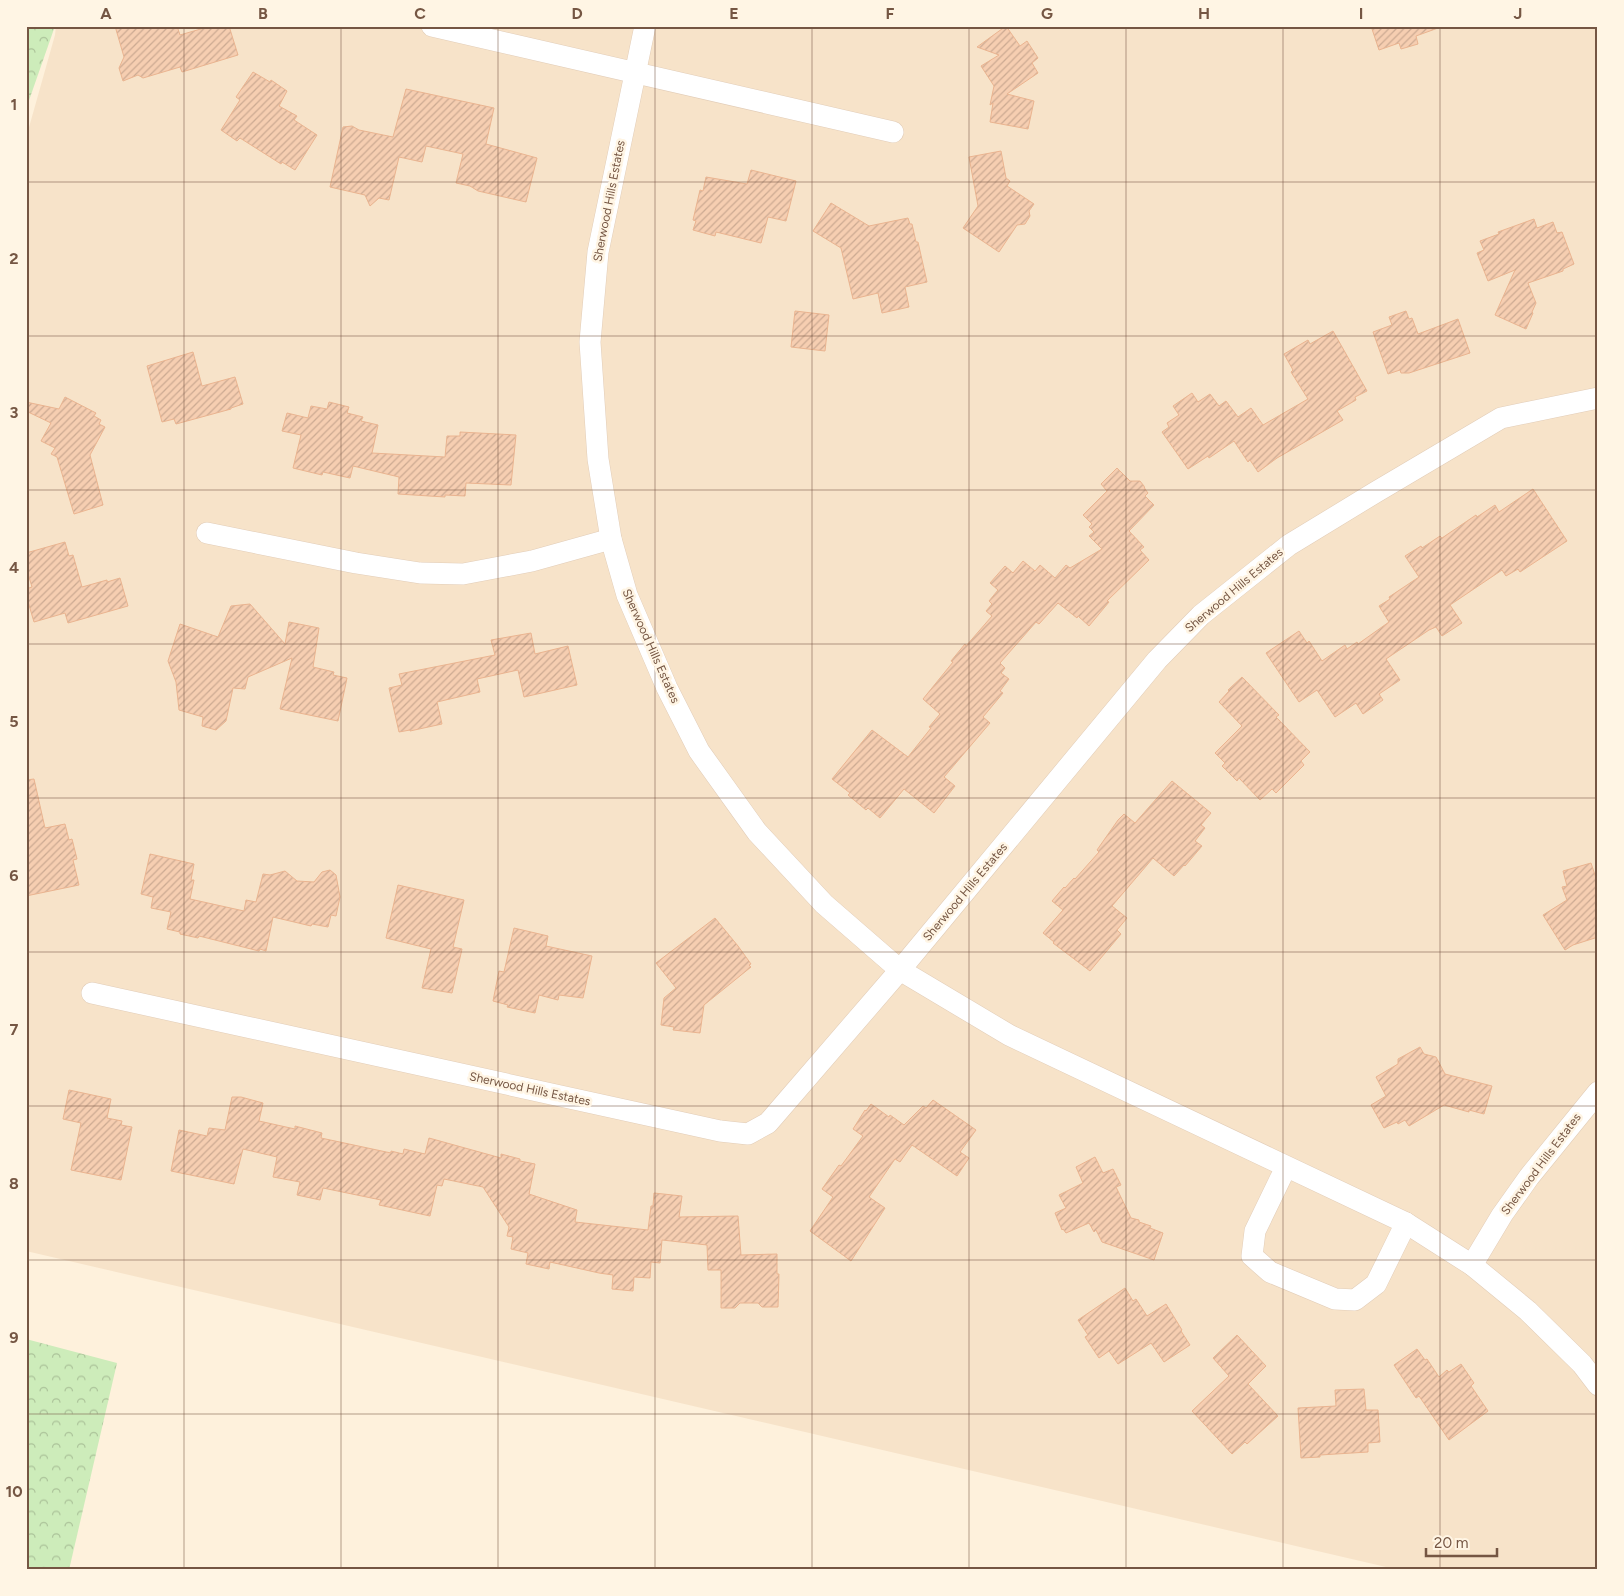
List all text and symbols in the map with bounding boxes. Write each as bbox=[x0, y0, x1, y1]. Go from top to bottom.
text: A bbox=[100, 4, 112, 23]
text: B bbox=[258, 4, 268, 23]
text: C bbox=[414, 4, 426, 23]
text: D bbox=[571, 4, 583, 23]
text: E bbox=[729, 4, 739, 23]
text: F bbox=[886, 4, 895, 23]
text: G bbox=[1041, 4, 1053, 23]
text: H bbox=[1198, 4, 1210, 23]
text: I bbox=[1359, 4, 1363, 23]
text: J bbox=[1514, 4, 1522, 23]
text: 1 bbox=[11, 95, 17, 114]
street label: Sherwood Hills Estates bbox=[590, 139, 628, 263]
text: 2 bbox=[9, 249, 19, 268]
text: 3 bbox=[10, 403, 19, 422]
street label: Sherwood Hills Estates bbox=[1182, 545, 1286, 635]
text: 4 bbox=[9, 558, 19, 577]
street label: Sherwood Hills Estates bbox=[619, 587, 683, 706]
text: 5 bbox=[9, 712, 19, 731]
street label: Sherwood Hills Estates bbox=[920, 840, 1010, 944]
text: 6 bbox=[9, 866, 19, 885]
text: 7 bbox=[10, 1020, 19, 1039]
street label: Sherwood Hills Estates bbox=[468, 1069, 592, 1109]
street label: Sherwood Hills Estates bbox=[1498, 1110, 1584, 1218]
text: 8 bbox=[9, 1174, 19, 1193]
text: 9 bbox=[9, 1328, 19, 1347]
text: 10 bbox=[5, 1482, 23, 1501]
scale bar bbox=[1426, 1526, 1498, 1558]
text: 20 m bbox=[1434, 1534, 1468, 1552]

